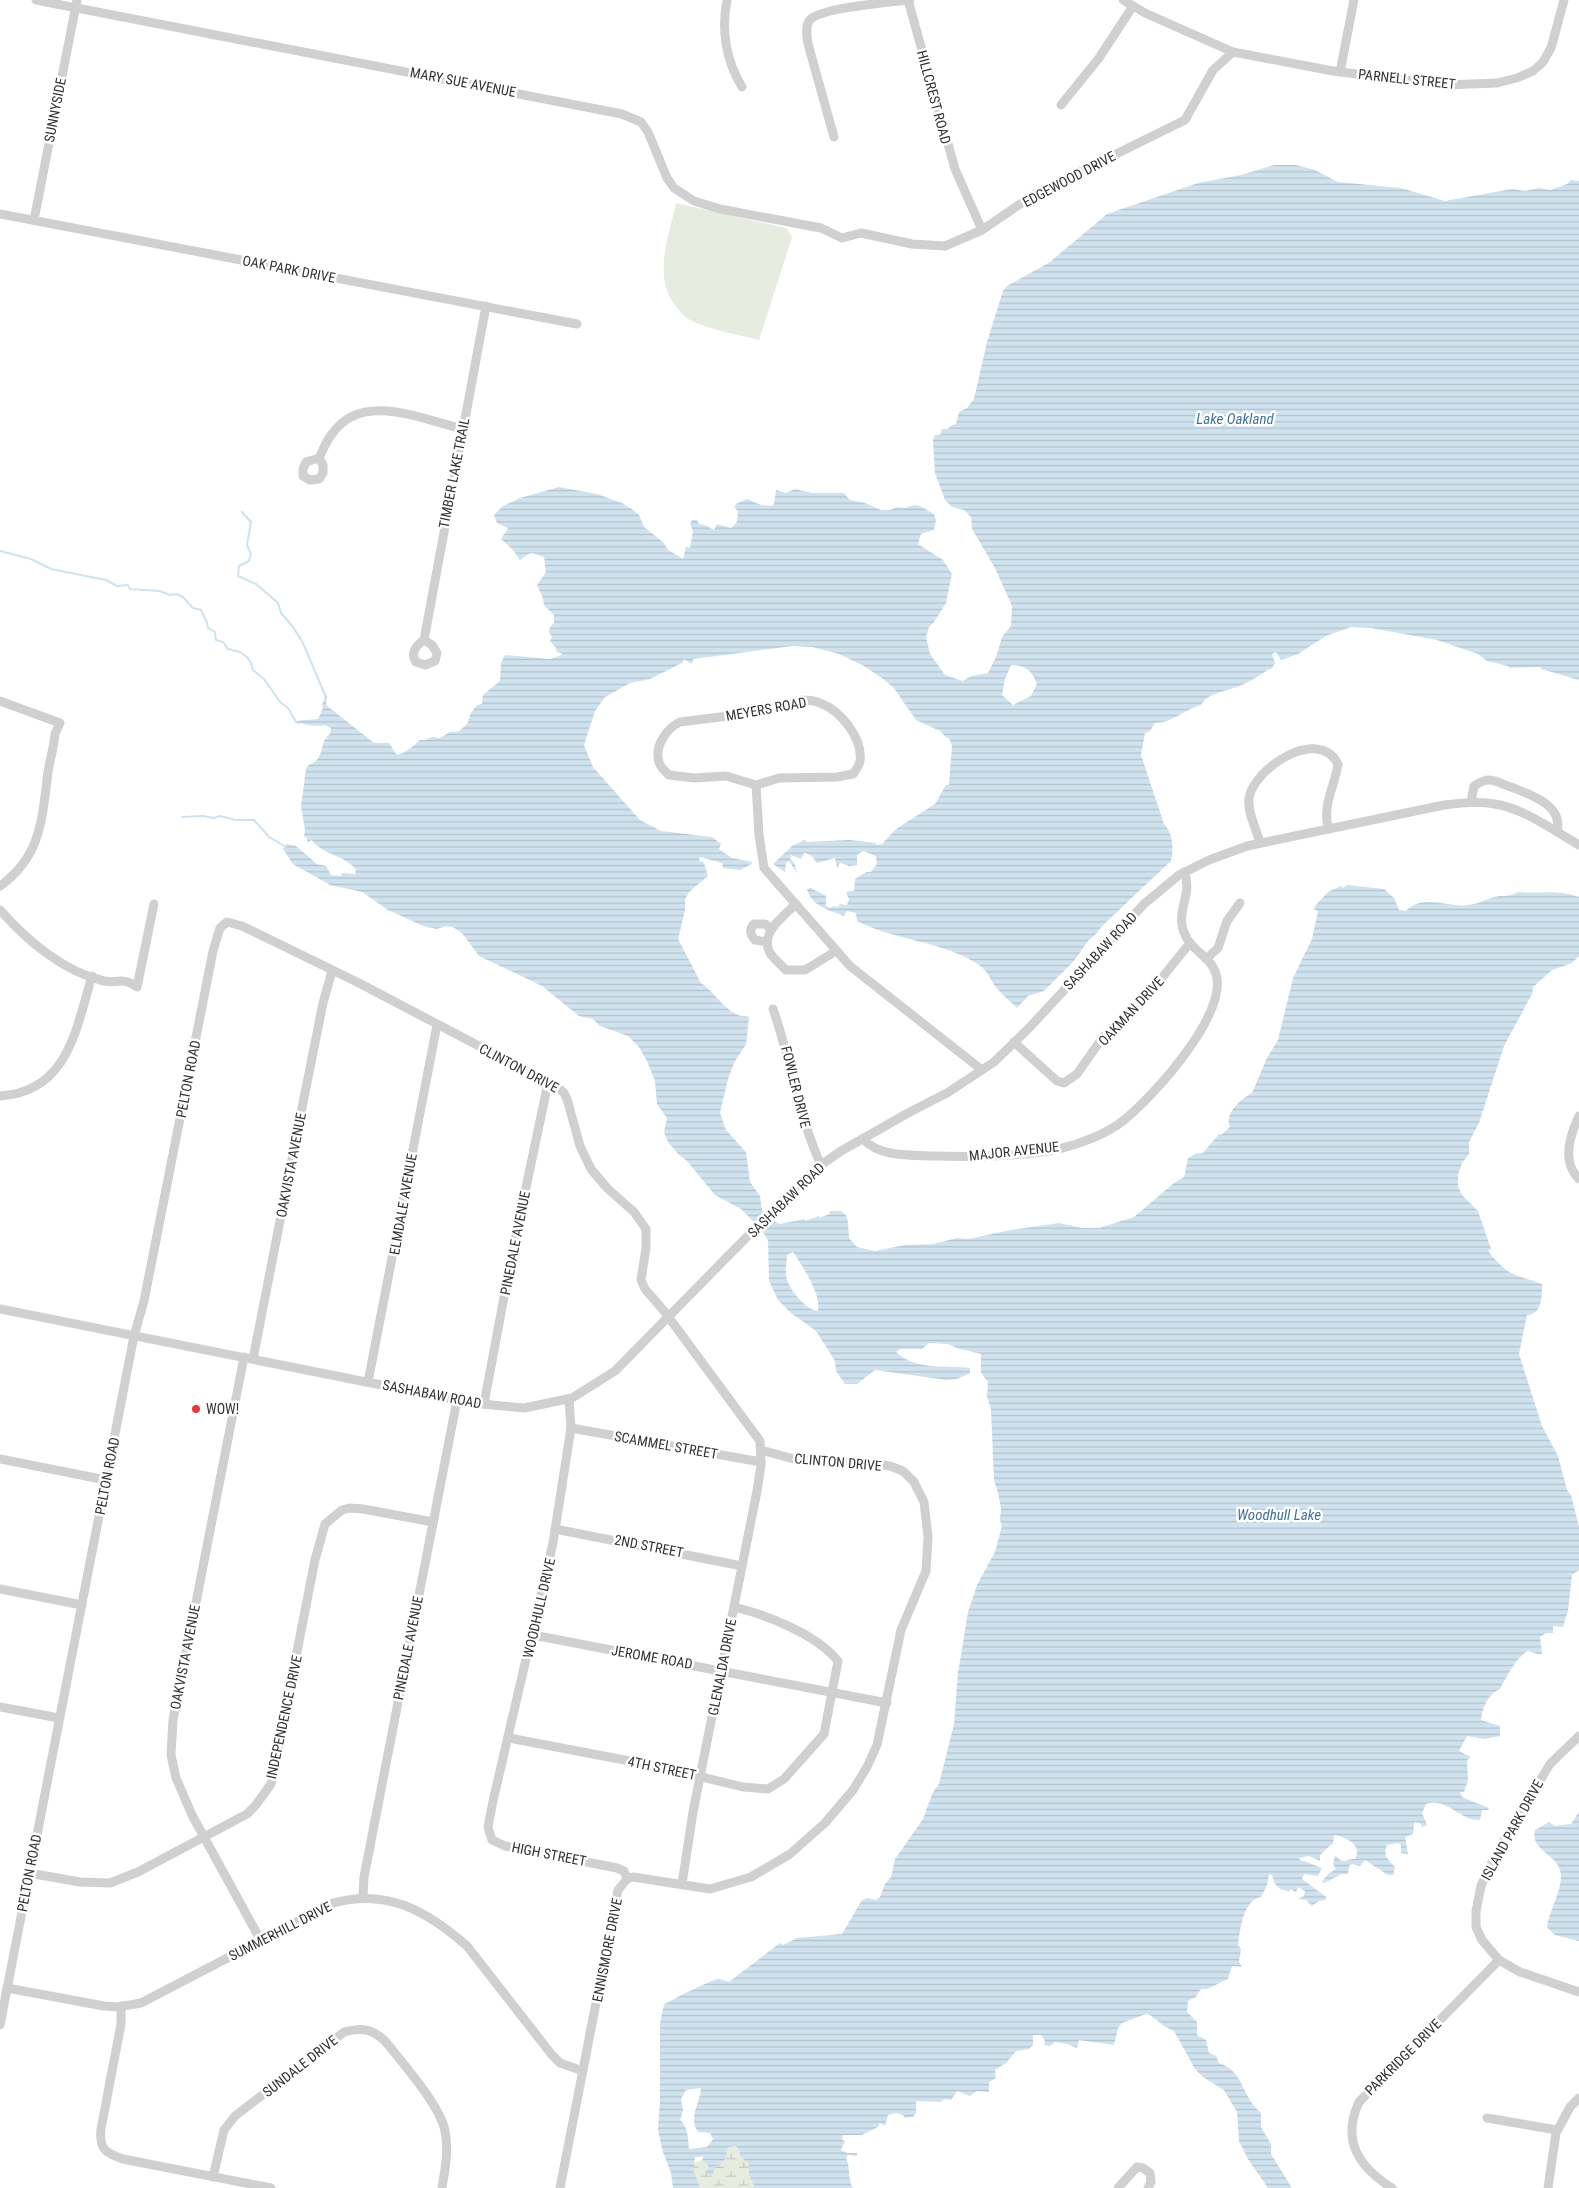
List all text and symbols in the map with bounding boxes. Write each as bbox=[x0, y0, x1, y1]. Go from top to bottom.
street label: HILLCREST ROAD bbox=[914, 48, 954, 146]
street label: MARY SUE AVENUE bbox=[409, 64, 517, 100]
street label: PARNELL STREET bbox=[1358, 66, 1456, 92]
street label: SUNNYSIDE bbox=[41, 76, 69, 144]
street label: EDGEWOOD DRIVE bbox=[1020, 148, 1118, 210]
street label: OAK PARK DRIVE bbox=[241, 252, 337, 286]
water label: Lake Oakland bbox=[1196, 410, 1274, 428]
street label: TIMBER LAKE TRAIL bbox=[435, 416, 473, 529]
street label: MEYERS ROAD bbox=[724, 694, 808, 724]
street label: SASHABAW ROAD bbox=[1060, 909, 1140, 993]
street label: OAKMAN DRIVE bbox=[1095, 973, 1167, 1049]
street label: PELTON ROAD bbox=[173, 1039, 203, 1119]
street label: CLINTON DRIVE bbox=[477, 1040, 562, 1096]
street label: FOWLER DRIVE bbox=[778, 1044, 814, 1130]
street label: OAKVISTA AVENUE bbox=[273, 1111, 309, 1219]
street label: MAJOR AVENUE bbox=[968, 1138, 1060, 1164]
street label: ELMDALE AVENUE bbox=[386, 1152, 420, 1256]
street label: SASHABAW ROAD bbox=[744, 1159, 828, 1241]
street label: PINEDALE AVENUE bbox=[497, 1190, 533, 1296]
street label: SASHABAW ROAD bbox=[381, 1377, 483, 1411]
place label: WOW! bbox=[206, 1401, 239, 1417]
marker: WOW! bbox=[190, 1403, 202, 1415]
street label: SCAMMEL STREET bbox=[613, 1428, 719, 1462]
street label: PELTON ROAD bbox=[92, 1436, 122, 1516]
street label: CLINTON DRIVE bbox=[794, 1450, 882, 1474]
water label: Woodhull Lake bbox=[1237, 1506, 1321, 1524]
street label: 2ND STREET bbox=[613, 1531, 685, 1561]
street label: WOODHULL DRIVE bbox=[520, 1556, 558, 1660]
street label: PINEDALE AVENUE bbox=[390, 1595, 426, 1701]
street label: OAKVISTA AVENUE bbox=[167, 1603, 203, 1711]
street label: GLENALDA DRIVE bbox=[705, 1617, 739, 1717]
street label: JEROME ROAD bbox=[610, 1642, 694, 1672]
street label: INDEPENDENCE DRIVE bbox=[263, 1654, 305, 1780]
street label: 4TH STREET bbox=[626, 1753, 698, 1783]
street label: ISLAND PARK DRIVE bbox=[1478, 1777, 1546, 1883]
street label: PELTON ROAD bbox=[14, 1833, 44, 1913]
street label: HIGH STREET bbox=[510, 1839, 588, 1869]
street label: ENNISMORE DRIVE bbox=[589, 1897, 625, 2003]
street label: SUMMERHILL DRIVE bbox=[226, 1898, 334, 1964]
street label: PARKRIDGE DRIVE bbox=[1362, 2016, 1444, 2098]
street label: SUNDALE DRIVE bbox=[260, 2032, 341, 2100]

